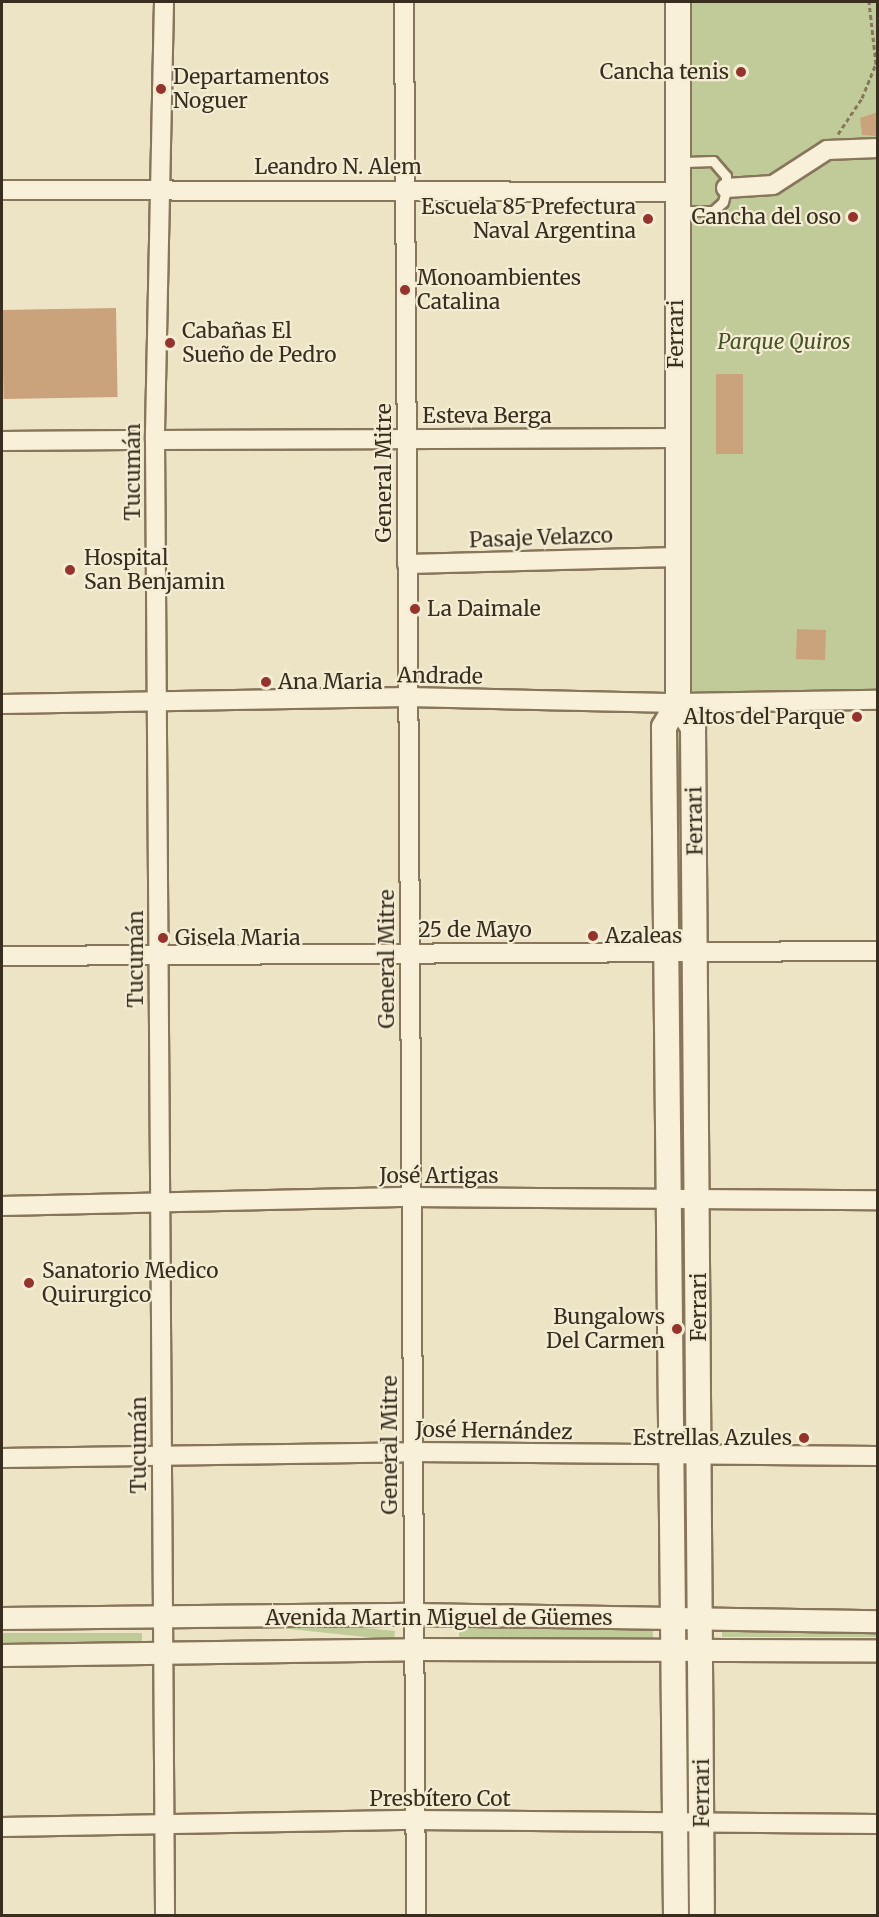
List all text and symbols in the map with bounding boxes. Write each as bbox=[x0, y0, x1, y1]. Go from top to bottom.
place label: Cancha tenis bbox=[600, 59, 729, 85]
place label: Departamentos Noguer bbox=[173, 64, 329, 114]
marker: Cancha tenis bbox=[734, 65, 748, 79]
marker: Departamentos Noguer bbox=[154, 82, 168, 96]
street label: Leandro N. Alem bbox=[254, 154, 422, 180]
place label: Escuela 85 Prefectura Naval Argentina bbox=[421, 194, 636, 244]
place label: Cancha del oso bbox=[692, 204, 841, 230]
marker: Cancha del oso bbox=[846, 210, 860, 224]
marker: Escuela 85 Prefectura Naval Argentina bbox=[641, 212, 655, 226]
place label: Monoambientes Catalina bbox=[417, 265, 581, 315]
marker: Monoambientes Catalina bbox=[398, 283, 412, 297]
street label: Ferrari bbox=[663, 299, 689, 369]
place label: Cabañas El Sueño de Pedro bbox=[182, 318, 336, 368]
park label: Parque Quiros bbox=[717, 329, 851, 355]
marker: Cabañas El Sueño de Pedro bbox=[163, 336, 177, 350]
street label: General Mitre bbox=[371, 403, 397, 543]
street label: Esteva Berga bbox=[422, 403, 552, 429]
street label: Tucumán bbox=[120, 423, 146, 521]
street label: Pasaje Velazco bbox=[469, 523, 613, 553]
place label: Hospital San Benjamin bbox=[84, 545, 225, 595]
marker: Hospital San Benjamin bbox=[61, 561, 79, 579]
place label: La Daimale bbox=[427, 596, 541, 622]
marker: La Daimale bbox=[408, 602, 422, 616]
street label: Andrade bbox=[397, 663, 483, 689]
place label: Ana Maria bbox=[278, 669, 383, 695]
marker: Ana Maria bbox=[259, 675, 273, 689]
place label: Altos del Parque bbox=[683, 704, 845, 730]
marker: Altos del Parque bbox=[850, 710, 864, 724]
street label: Ferrari bbox=[682, 786, 708, 856]
street label: General Mitre bbox=[374, 889, 400, 1029]
street label: Tucumán bbox=[123, 910, 149, 1008]
street label: 25 de Mayo bbox=[418, 917, 532, 943]
place label: Azaleas bbox=[605, 923, 682, 949]
place label: Gisela Maria bbox=[175, 925, 300, 951]
marker: Azaleas bbox=[586, 929, 600, 943]
marker: Gisela Maria bbox=[156, 931, 170, 945]
street label: José Artigas bbox=[379, 1163, 499, 1189]
place label: Sanatorio Medico Quirurgico bbox=[42, 1258, 218, 1308]
street label: Ferrari bbox=[686, 1272, 712, 1342]
marker: Sanatorio Medico Quirurgico bbox=[20, 1274, 38, 1292]
place label: Bungalows Del Carmen bbox=[546, 1304, 665, 1354]
marker: Bungalows Del Carmen bbox=[670, 1322, 684, 1336]
street label: General Mitre bbox=[377, 1375, 403, 1515]
street label: Tucumán bbox=[126, 1396, 152, 1494]
street label: José Hernández bbox=[415, 1417, 573, 1445]
place label: Estrellas Azules bbox=[633, 1425, 792, 1451]
marker: Estrellas Azules bbox=[797, 1431, 811, 1445]
street label: Avenida Martin Miguel de Güemes bbox=[265, 1605, 613, 1631]
street label: Ferrari bbox=[689, 1758, 715, 1828]
street label: Presbítero Cot bbox=[369, 1786, 511, 1812]

